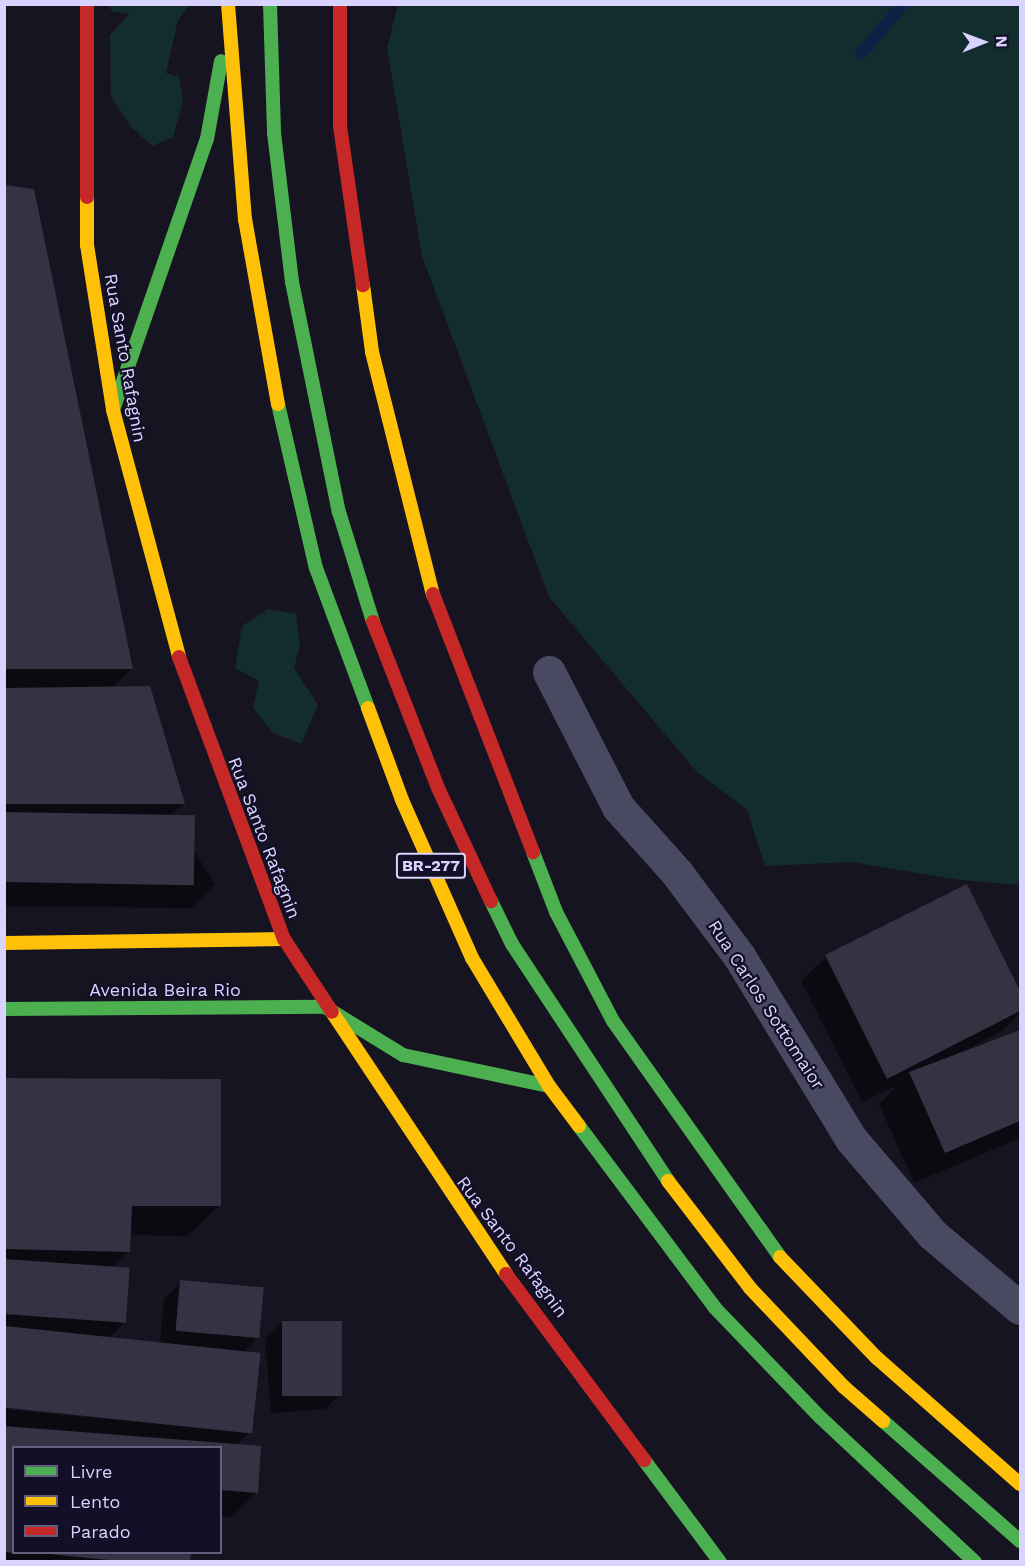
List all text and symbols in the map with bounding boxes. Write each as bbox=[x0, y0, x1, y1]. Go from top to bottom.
north arrow bbox=[953, 12, 1013, 72]
text: N bbox=[992, 36, 1011, 48]
street label: Rua Santo Rafagnin bbox=[99, 272, 151, 444]
street label: Rua Santo Rafagnin bbox=[223, 754, 305, 922]
road number: BR-277 bbox=[395, 853, 467, 879]
street label: Rua Carlos Sottomaior bbox=[703, 916, 829, 1094]
street label: Avenida Beira Rio bbox=[89, 979, 241, 1001]
street label: Rua Santo Rafagnin bbox=[452, 1172, 572, 1322]
legend bbox=[12, 1446, 222, 1554]
text: Livre bbox=[70, 1461, 112, 1482]
text: Lento bbox=[70, 1491, 120, 1512]
text: Parado bbox=[70, 1521, 131, 1542]

